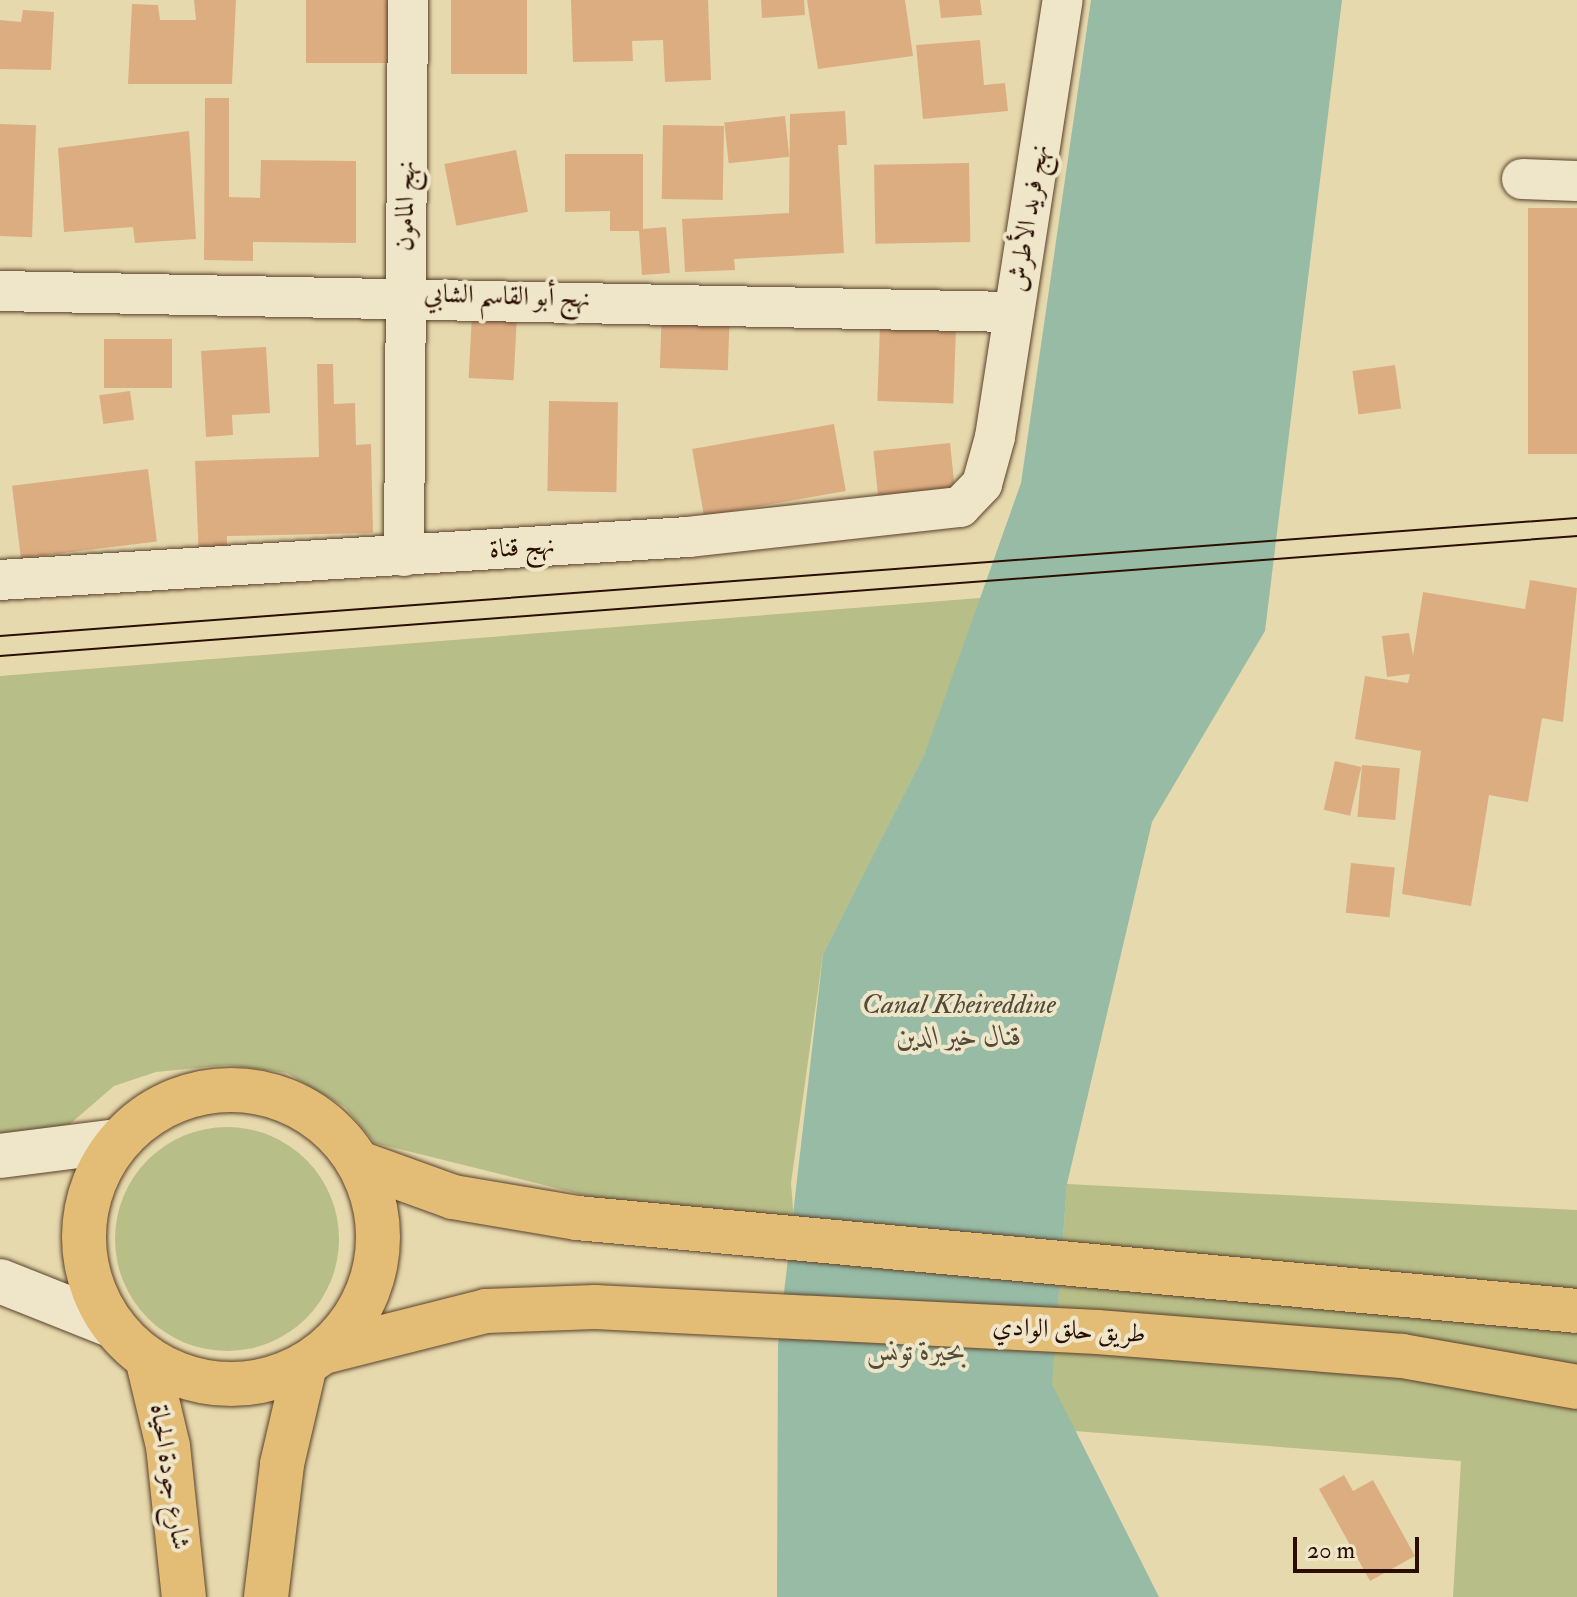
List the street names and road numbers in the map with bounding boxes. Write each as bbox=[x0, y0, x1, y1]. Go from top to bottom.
street label: نهج فريد الأطرش bbox=[1002, 142, 1056, 294]
street label: نهج المامون bbox=[390, 160, 422, 252]
street label: نهج أبو القاسم الشابي bbox=[423, 279, 591, 315]
street label: نهج قناة bbox=[488, 530, 556, 566]
street label: طريق حلق الوادي bbox=[991, 1311, 1147, 1351]
street label: شارع جودة الحياة bbox=[142, 1402, 196, 1552]

